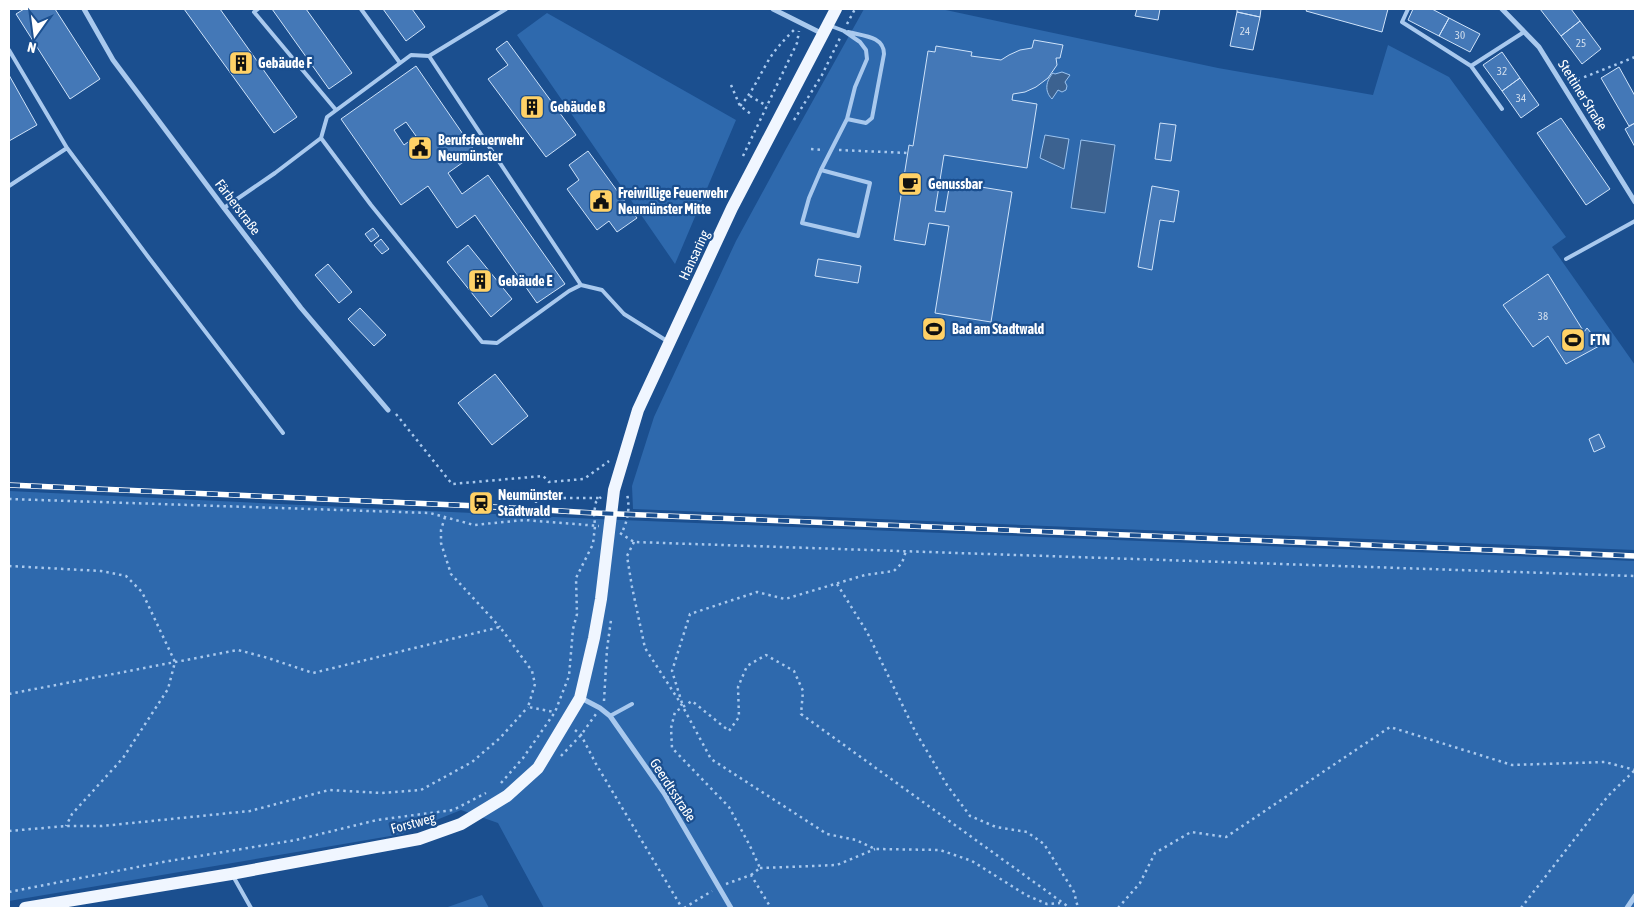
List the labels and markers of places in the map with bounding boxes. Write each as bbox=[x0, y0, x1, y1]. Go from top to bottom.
building icon: Gebäude F bbox=[228, 50, 254, 76]
place label: Gebäude F bbox=[258, 55, 313, 71]
building icon: Gebäude B bbox=[519, 94, 545, 120]
place label: Gebäude B bbox=[550, 99, 606, 115]
place label: Berufsfeuerwehr Neumünster bbox=[438, 132, 525, 164]
public building icon: Berufsfeuerwehr Neumünster bbox=[407, 135, 433, 161]
cafe icon: Genussbar bbox=[897, 171, 923, 197]
place label: Genussbar bbox=[928, 176, 983, 192]
place label: Freiwillige Feuerwehr Neumünster Mitte bbox=[618, 185, 729, 217]
public building icon: Freiwillige Feuerwehr Neumünster Mitte bbox=[588, 188, 614, 214]
building icon: Gebäude E bbox=[467, 268, 493, 294]
place label: Gebäude E bbox=[498, 273, 553, 289]
sports icon: Bad am Stadtwald bbox=[921, 316, 947, 342]
place label: Bad am Stadtwald bbox=[952, 321, 1045, 337]
sports icon: FTN bbox=[1560, 327, 1586, 353]
place label: FTN bbox=[1590, 332, 1610, 348]
place label: Neumünster Stadtwald bbox=[498, 487, 563, 519]
station icon: Neumünster Stadtwald bbox=[468, 490, 494, 516]

